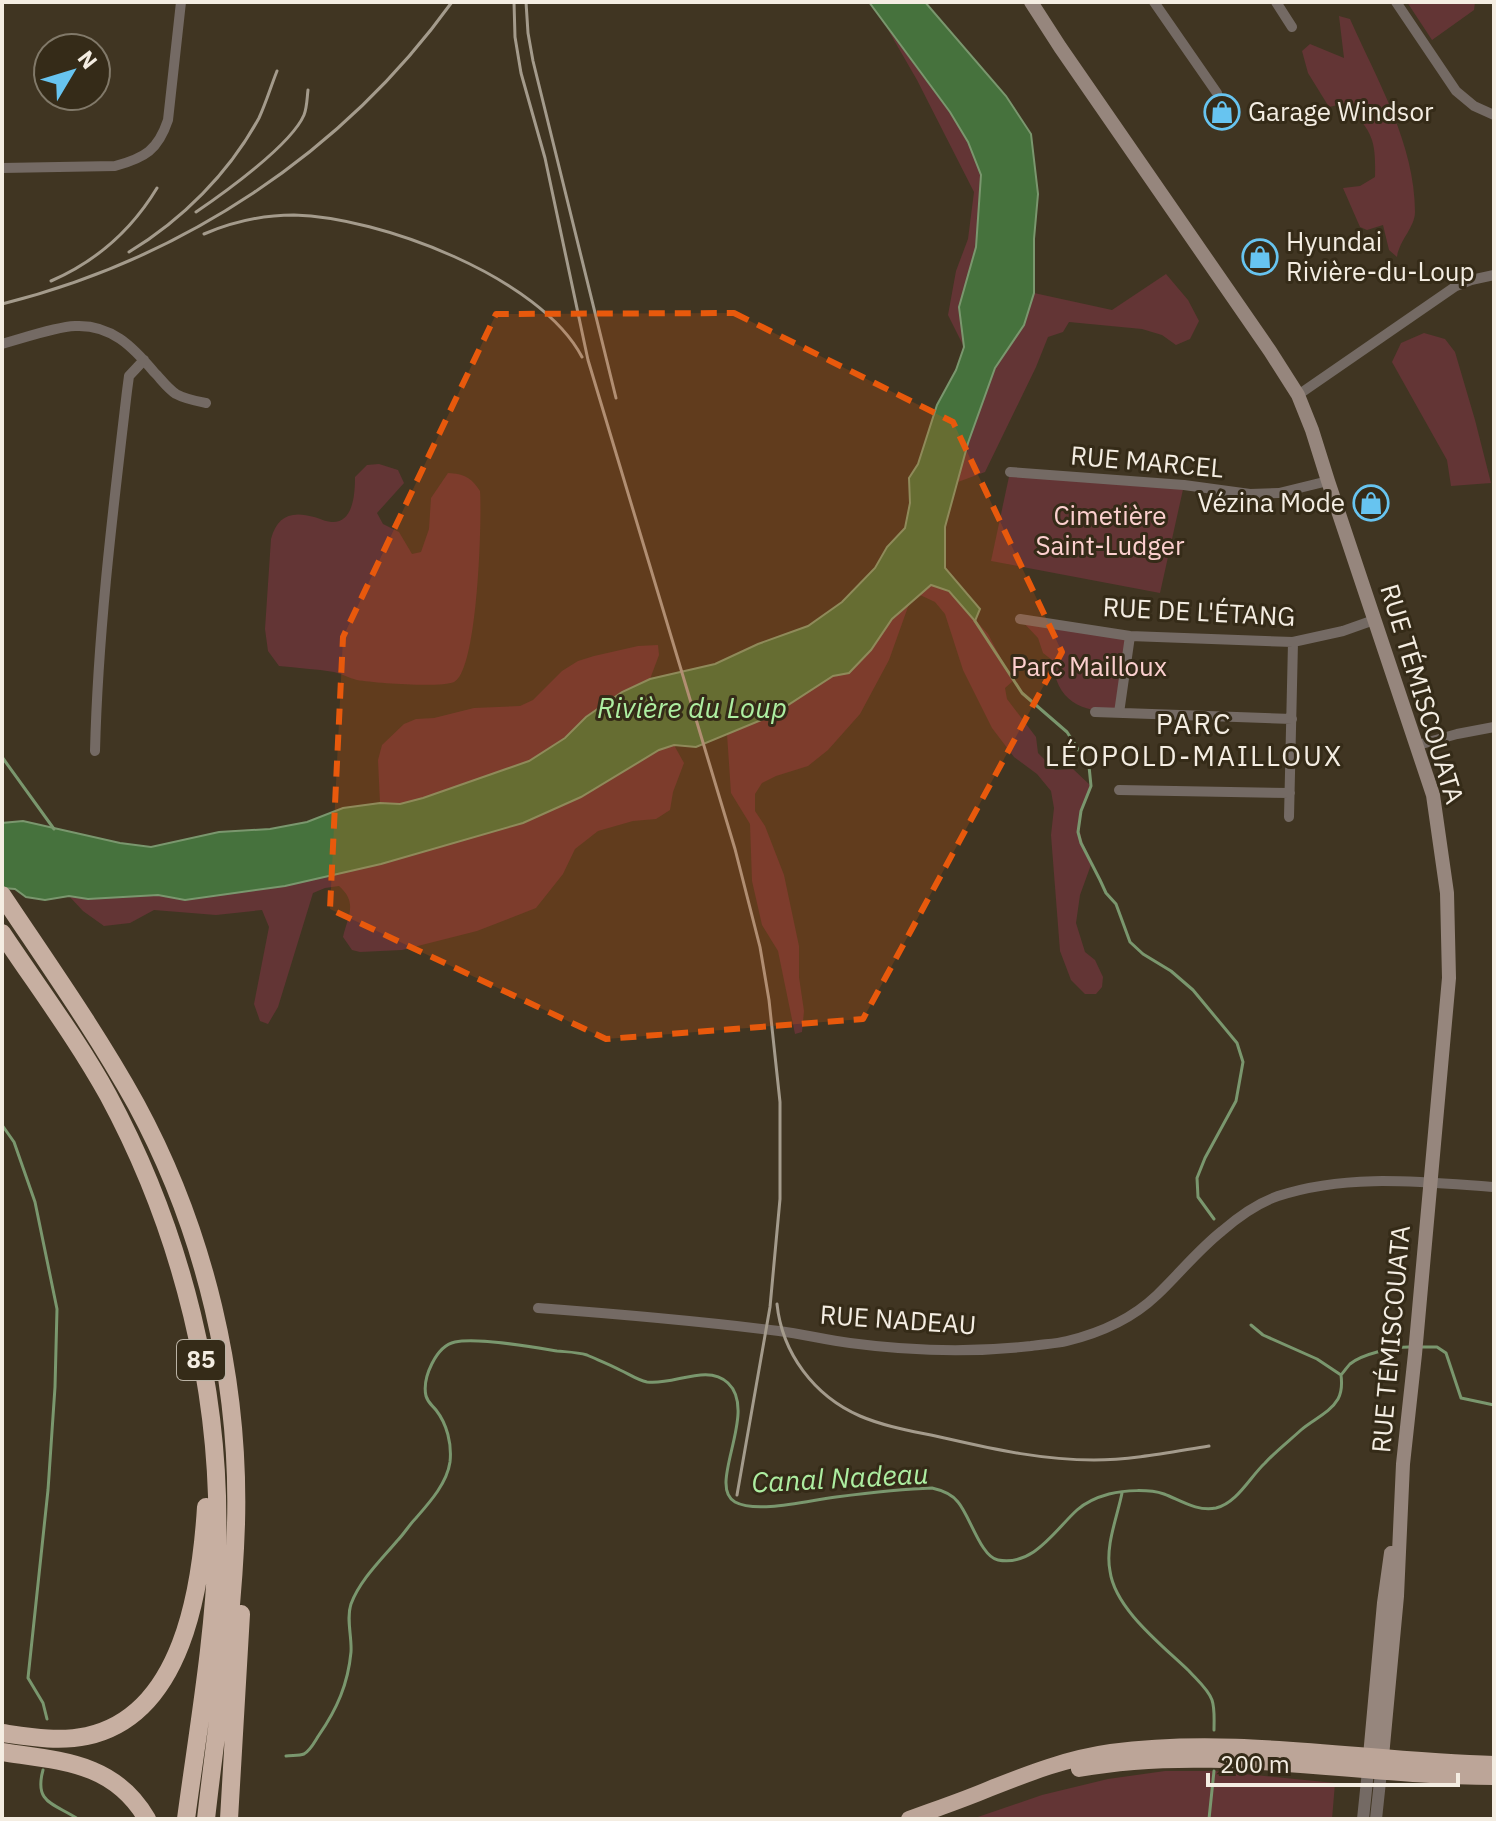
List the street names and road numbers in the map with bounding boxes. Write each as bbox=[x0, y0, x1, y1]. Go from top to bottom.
street label: RUE MARCEL bbox=[1069, 437, 1225, 485]
street label: RUE TÉMISCOUATA bbox=[1373, 580, 1473, 808]
street label: RUE DE L'ÉTANG bbox=[1102, 589, 1296, 633]
street label: RUE TÉMISCOUATA bbox=[1363, 1223, 1417, 1454]
street label: RUE NADEAU bbox=[819, 1297, 977, 1341]
road number: 85 bbox=[177, 1340, 225, 1380]

